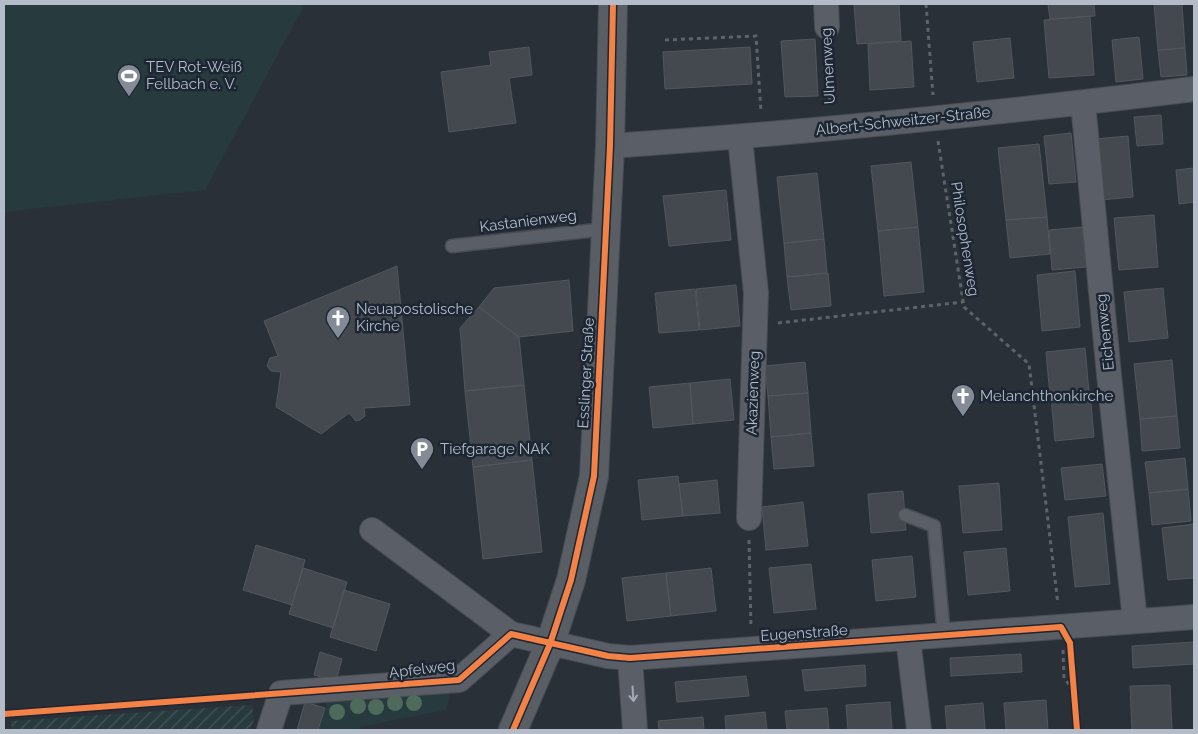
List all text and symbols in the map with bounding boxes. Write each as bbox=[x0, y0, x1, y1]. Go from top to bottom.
street label: Ulmenweg bbox=[817, 27, 839, 105]
place label: TEV Rot-Weiß Fellbach e. V. bbox=[146, 58, 242, 93]
sports icon: TEV Rot-Weiß Fellbach e. V. bbox=[116, 63, 142, 97]
street label: Albert-Schweitzer-Straße bbox=[815, 103, 991, 139]
street label: Philosophenweg bbox=[947, 180, 983, 298]
street label: Kastanienweg bbox=[478, 206, 578, 236]
street label: Eichenweg bbox=[1092, 293, 1118, 371]
place label: Neuapostolische Kirche bbox=[356, 300, 473, 335]
church icon: Neuapostolische Kirche bbox=[325, 305, 351, 339]
street label: Esslinger Straße bbox=[574, 317, 598, 429]
street label: Akazienweg bbox=[743, 351, 763, 435]
church icon: Melanchthonkirche bbox=[950, 383, 976, 417]
place label: Melanchthonkirche bbox=[980, 387, 1113, 405]
parking icon: Tiefgarage NAK bbox=[409, 436, 435, 470]
place label: Tiefgarage NAK bbox=[440, 440, 550, 458]
street label: Eugenstraße bbox=[760, 621, 848, 645]
street label: Apfelweg bbox=[388, 656, 456, 682]
one-way arrow bbox=[628, 686, 637, 702]

